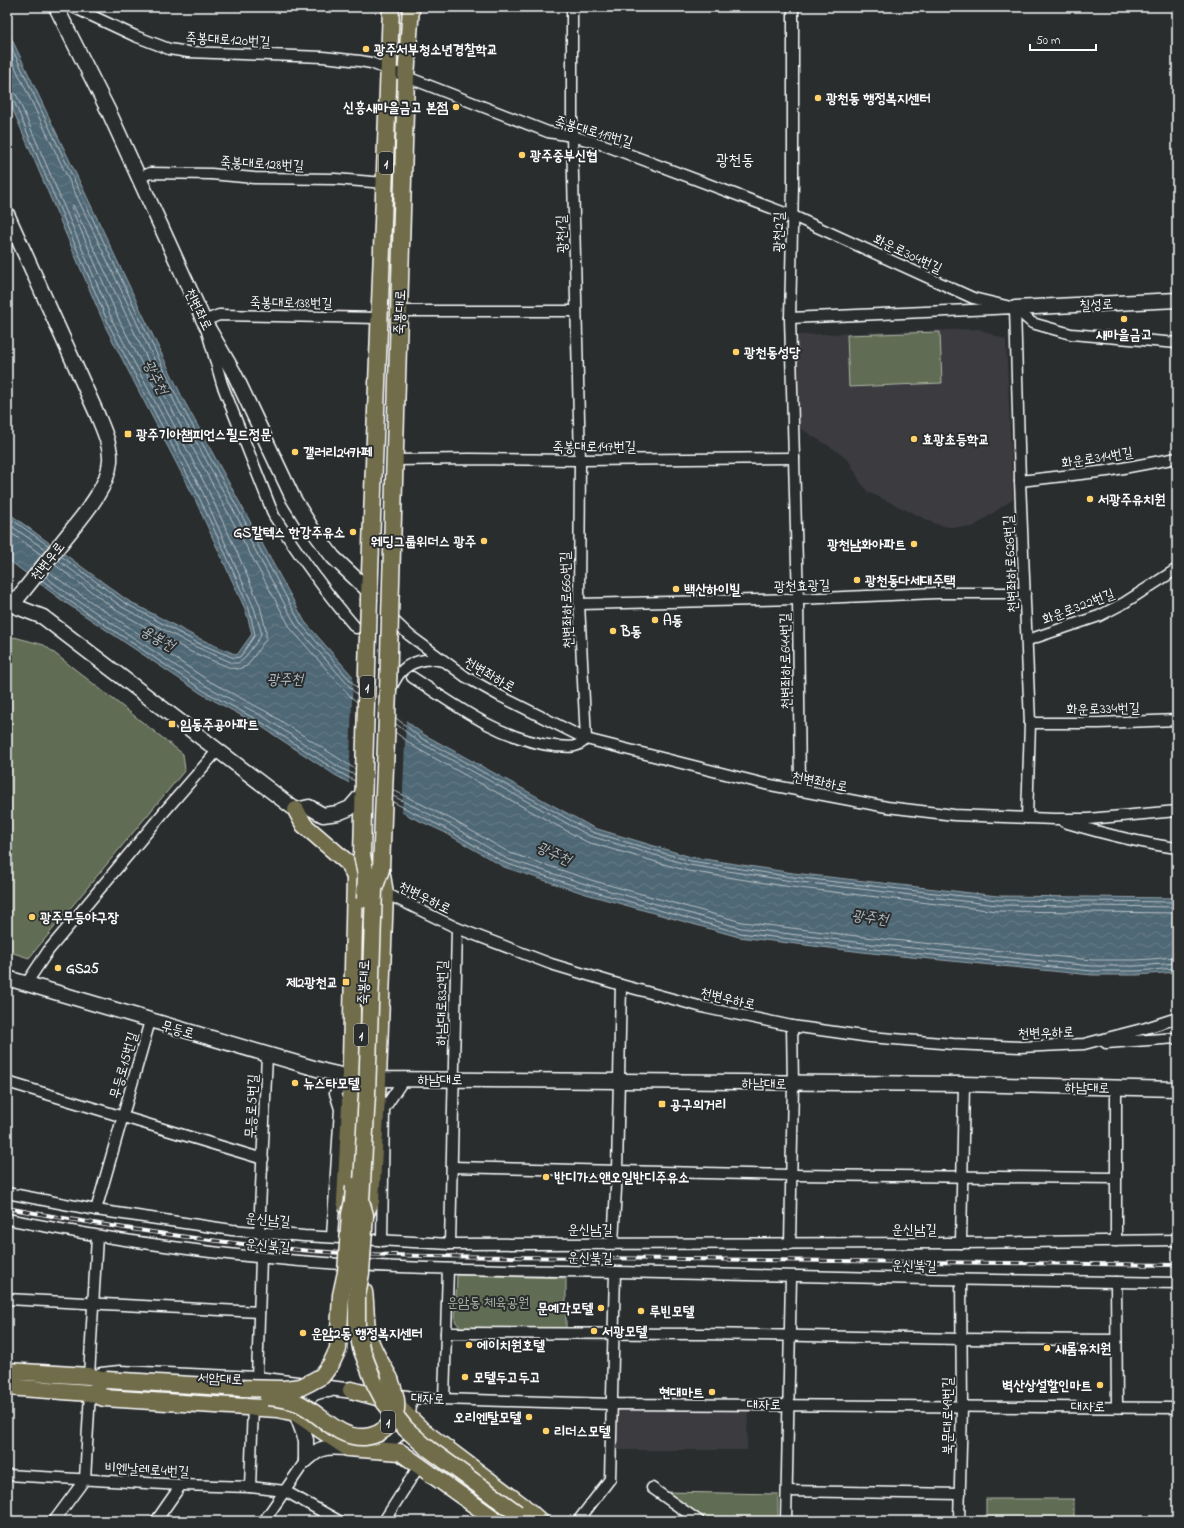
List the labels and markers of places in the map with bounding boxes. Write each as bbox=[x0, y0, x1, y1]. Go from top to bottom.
place label: 광주서부청소년경찰학교 bbox=[374, 40, 498, 61]
marker: 광주서부청소년경찰학교 bbox=[361, 44, 371, 54]
place label: 광천동 행정복지센터 bbox=[826, 89, 931, 110]
marker: 광천동 행정복지센터 bbox=[813, 93, 823, 103]
place label: 신흥새마을금고 본점 bbox=[343, 98, 449, 119]
marker: 신흥새마을금고 본점 bbox=[451, 102, 461, 112]
place label: 광주중부신협 bbox=[530, 146, 598, 167]
marker: 광주중부신협 bbox=[517, 150, 527, 160]
marker: 새마을금고 bbox=[1119, 314, 1129, 324]
place label: 새마을금고 bbox=[1096, 325, 1152, 346]
place label: 광천동성당 bbox=[744, 343, 801, 364]
marker: 광천동성당 bbox=[731, 347, 741, 357]
place label: 광주기아챔피언스필드정문 bbox=[136, 425, 271, 446]
marker: 광주기아챔피언스필드정문 bbox=[123, 429, 133, 439]
place label: 효광초등학교 bbox=[922, 430, 990, 451]
marker: 효광초등학교 bbox=[909, 434, 919, 444]
place label: 갤러리24카페 bbox=[303, 443, 373, 464]
marker: 갤러리24카페 bbox=[290, 447, 300, 457]
place label: 서광주유치원 bbox=[1098, 490, 1166, 511]
marker: 서광주유치원 bbox=[1085, 494, 1095, 504]
place label: GS칼텍스 한강주유소 bbox=[234, 523, 345, 544]
marker: GS칼텍스 한강주유소 bbox=[348, 527, 358, 537]
place label: 웨딩그룹위더스 광주 bbox=[371, 532, 476, 553]
place label: 광천남화아파트 bbox=[827, 535, 906, 556]
marker: 웨딩그룹위더스 광주 bbox=[479, 536, 489, 546]
marker: 광천남화아파트 bbox=[909, 539, 919, 549]
place label: 광천동다세대주택 bbox=[865, 571, 956, 592]
marker: 광천동다세대주택 bbox=[852, 575, 862, 585]
place label: 백산하이빌 bbox=[684, 580, 741, 601]
marker: 백산하이빌 bbox=[671, 584, 681, 594]
place label: A동 bbox=[663, 611, 683, 632]
marker: A동 bbox=[650, 615, 660, 625]
place label: B동 bbox=[620, 622, 642, 643]
marker: B동 bbox=[608, 626, 618, 636]
place label: 임동주공아파트 bbox=[180, 715, 259, 736]
marker: 임동주공아파트 bbox=[167, 719, 177, 729]
place label: 광주무등야구장 bbox=[40, 908, 120, 929]
marker: 광주무등야구장 bbox=[27, 912, 37, 922]
place label: GS25 bbox=[66, 959, 99, 980]
marker: GS25 bbox=[53, 963, 63, 973]
place label: 제2광천교 bbox=[286, 973, 338, 994]
marker: 제2광천교 bbox=[341, 977, 351, 987]
place label: 뉴스타모텔 bbox=[303, 1074, 360, 1095]
marker: 뉴스타모텔 bbox=[290, 1078, 300, 1088]
place label: 공구의거리 bbox=[670, 1095, 726, 1116]
marker: 공구의거리 bbox=[657, 1099, 667, 1109]
place label: 반디가스앤오일반디주유소 bbox=[554, 1168, 689, 1189]
marker: 반디가스앤오일반디주유소 bbox=[541, 1172, 551, 1182]
place label: 문예각모텔 bbox=[537, 1299, 594, 1320]
place label: 루빈모텔 bbox=[649, 1302, 695, 1323]
marker: 문예각모텔 bbox=[596, 1303, 606, 1313]
marker: 루빈모텔 bbox=[636, 1306, 646, 1316]
place label: 서광모텔 bbox=[602, 1322, 648, 1343]
place label: 운암2동 행정복지센터 bbox=[311, 1324, 423, 1345]
marker: 서광모텔 bbox=[589, 1326, 599, 1336]
marker: 운암2동 행정복지센터 bbox=[298, 1328, 308, 1338]
place label: 에이치원호텔 bbox=[477, 1336, 545, 1357]
place label: 새롬유치원 bbox=[1055, 1339, 1111, 1360]
marker: 에이치원호텔 bbox=[464, 1340, 474, 1350]
marker: 새롬유치원 bbox=[1042, 1343, 1052, 1353]
place label: 모텔두고두고 bbox=[473, 1368, 541, 1389]
marker: 모텔두고두고 bbox=[460, 1372, 470, 1382]
place label: 벽산상설할인마트 bbox=[1002, 1376, 1092, 1397]
marker: 벽산상설할인마트 bbox=[1095, 1380, 1105, 1390]
place label: 현대마트 bbox=[659, 1383, 704, 1404]
marker: 현대마트 bbox=[707, 1387, 717, 1397]
place label: 오리엔탈모텔 bbox=[453, 1408, 522, 1429]
marker: 오리엔탈모텔 bbox=[524, 1412, 534, 1422]
place label: 리더스모텔 bbox=[554, 1422, 611, 1443]
marker: 리더스모텔 bbox=[541, 1426, 551, 1436]

